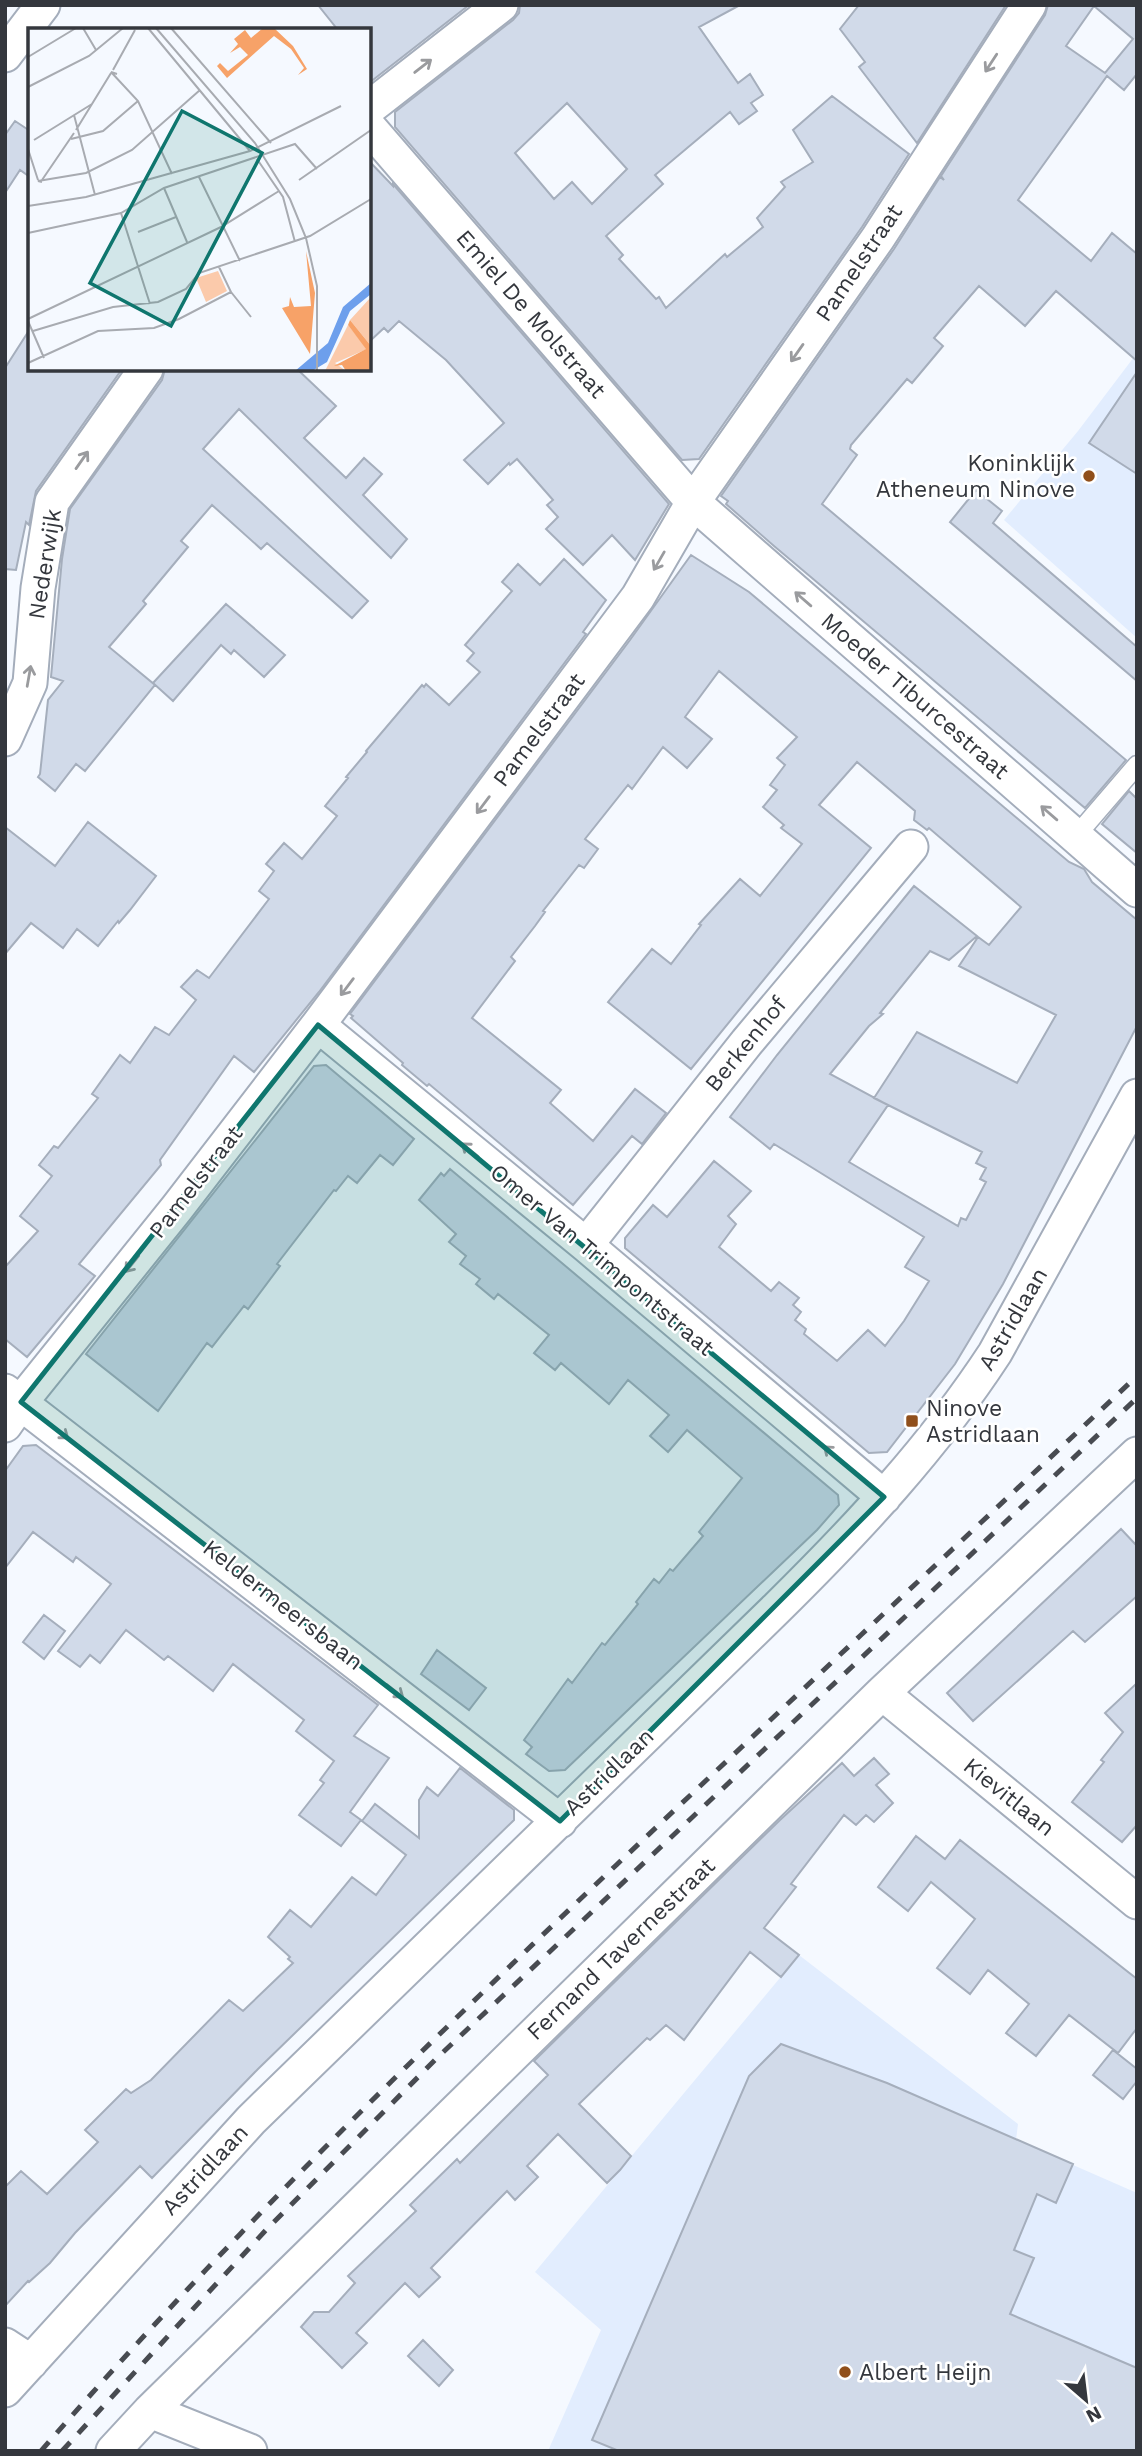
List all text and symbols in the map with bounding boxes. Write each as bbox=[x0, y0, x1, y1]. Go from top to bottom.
inset map bbox=[28, 28, 371, 371]
one-way arrow bbox=[984, 52, 998, 72]
one-way arrow bbox=[413, 58, 431, 73]
street label: Pamelstraat bbox=[810, 199, 908, 327]
street label: Emiel De Molstraat bbox=[451, 224, 612, 404]
one-way arrow bbox=[790, 343, 804, 362]
place label: Koninklijk Atheneum Ninove bbox=[876, 450, 1075, 503]
one-way arrow bbox=[75, 451, 89, 470]
marker: Koninklijk Atheneum Ninove bbox=[1081, 468, 1097, 484]
street label: Nederwijk bbox=[23, 507, 67, 621]
one-way arrow bbox=[652, 550, 665, 571]
one-way arrow bbox=[795, 591, 813, 607]
street label: Moeder Tiburcestraat bbox=[816, 607, 1015, 785]
one-way arrow bbox=[23, 665, 36, 688]
street label: Pamelstraat bbox=[488, 668, 591, 792]
one-way arrow bbox=[476, 795, 490, 814]
one-way arrow bbox=[1040, 805, 1058, 821]
one-way arrow bbox=[339, 977, 354, 996]
street label: Berkenhof bbox=[699, 991, 793, 1097]
street label: Pamelstraat bbox=[144, 1120, 249, 1244]
one-way arrow bbox=[461, 1142, 479, 1158]
street label: Omer Van Trimpontstraat bbox=[485, 1158, 720, 1362]
one-way arrow bbox=[125, 1254, 140, 1272]
street label: Astridlaan bbox=[973, 1263, 1053, 1375]
place label: Ninove Astridlaan bbox=[926, 1395, 1040, 1448]
marker: Ninove Astridlaan bbox=[904, 1413, 920, 1429]
one-way arrow bbox=[50, 1424, 69, 1439]
one-way arrow bbox=[824, 1445, 842, 1461]
street label: Keldermeersbaan bbox=[198, 1534, 368, 1676]
one-way arrow bbox=[385, 1684, 403, 1699]
street label: Astridlaan bbox=[559, 1723, 659, 1821]
street label: Kievitlaan bbox=[958, 1752, 1060, 1842]
street label: Fernand Tavernestraat bbox=[521, 1852, 721, 2046]
street label: Astridlaan bbox=[156, 2119, 254, 2221]
place label: Albert Heijn bbox=[859, 2359, 992, 2386]
marker: Albert Heijn bbox=[837, 2364, 853, 2380]
north arrow bbox=[1051, 2365, 1121, 2435]
text: N bbox=[1082, 2401, 1105, 2428]

